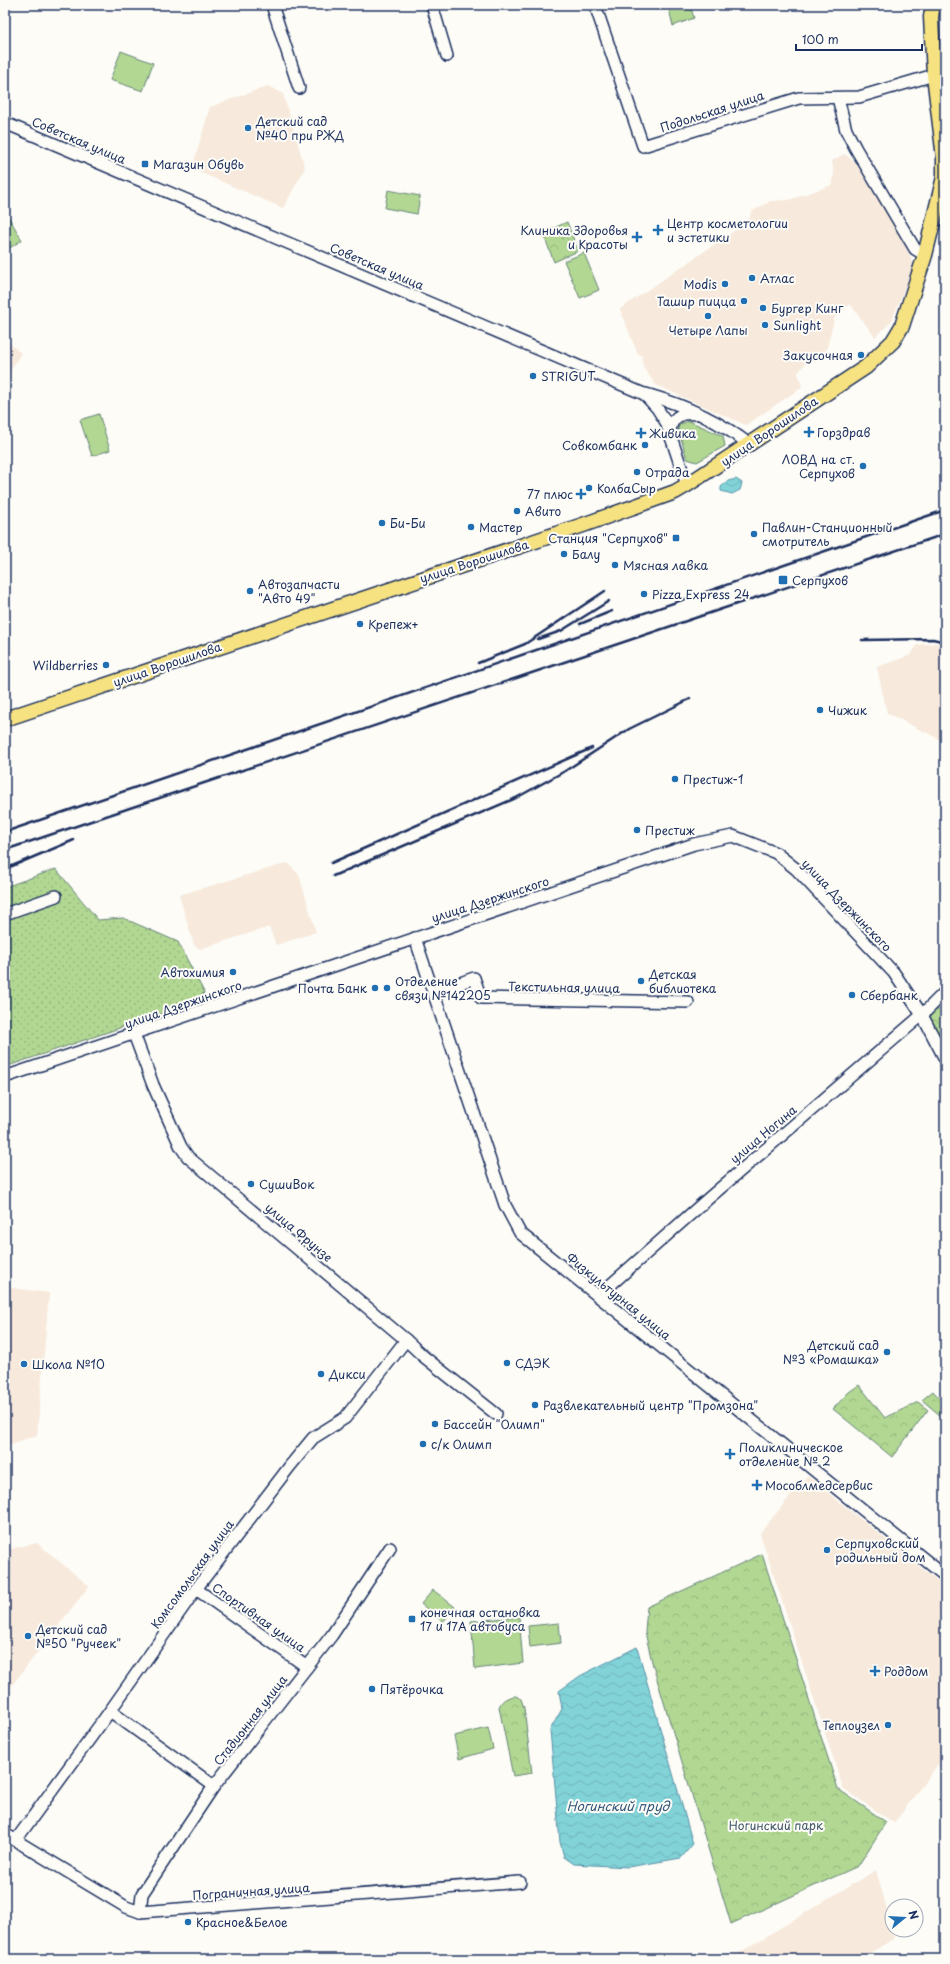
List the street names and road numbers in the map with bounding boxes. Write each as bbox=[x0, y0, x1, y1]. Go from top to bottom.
street label: Подольская улица bbox=[658, 86, 767, 136]
street label: Советская улица bbox=[29, 112, 129, 168]
street label: Советская улица bbox=[327, 238, 427, 294]
street label: улица Ворошилова bbox=[717, 391, 822, 470]
street label: улица Ворошилова bbox=[417, 535, 531, 587]
street label: улица Ворошилова bbox=[110, 637, 224, 691]
street label: улица Дзержинского bbox=[798, 855, 896, 956]
street label: улица Дзержинского bbox=[429, 871, 551, 927]
street label: улица Дзержинского bbox=[122, 975, 244, 1032]
street label: Текстильная улица bbox=[508, 977, 620, 997]
street label: улица Ногина bbox=[726, 1100, 801, 1167]
street label: улица Фрунзе bbox=[261, 1198, 337, 1266]
street label: Физкультурная улица bbox=[563, 1248, 675, 1344]
street label: Комсомольская улица bbox=[146, 1515, 238, 1632]
street label: Спортивная улица bbox=[209, 1578, 310, 1656]
street label: Стадионная улица bbox=[209, 1671, 291, 1769]
street label: Пограничная улица bbox=[192, 1878, 311, 1904]

